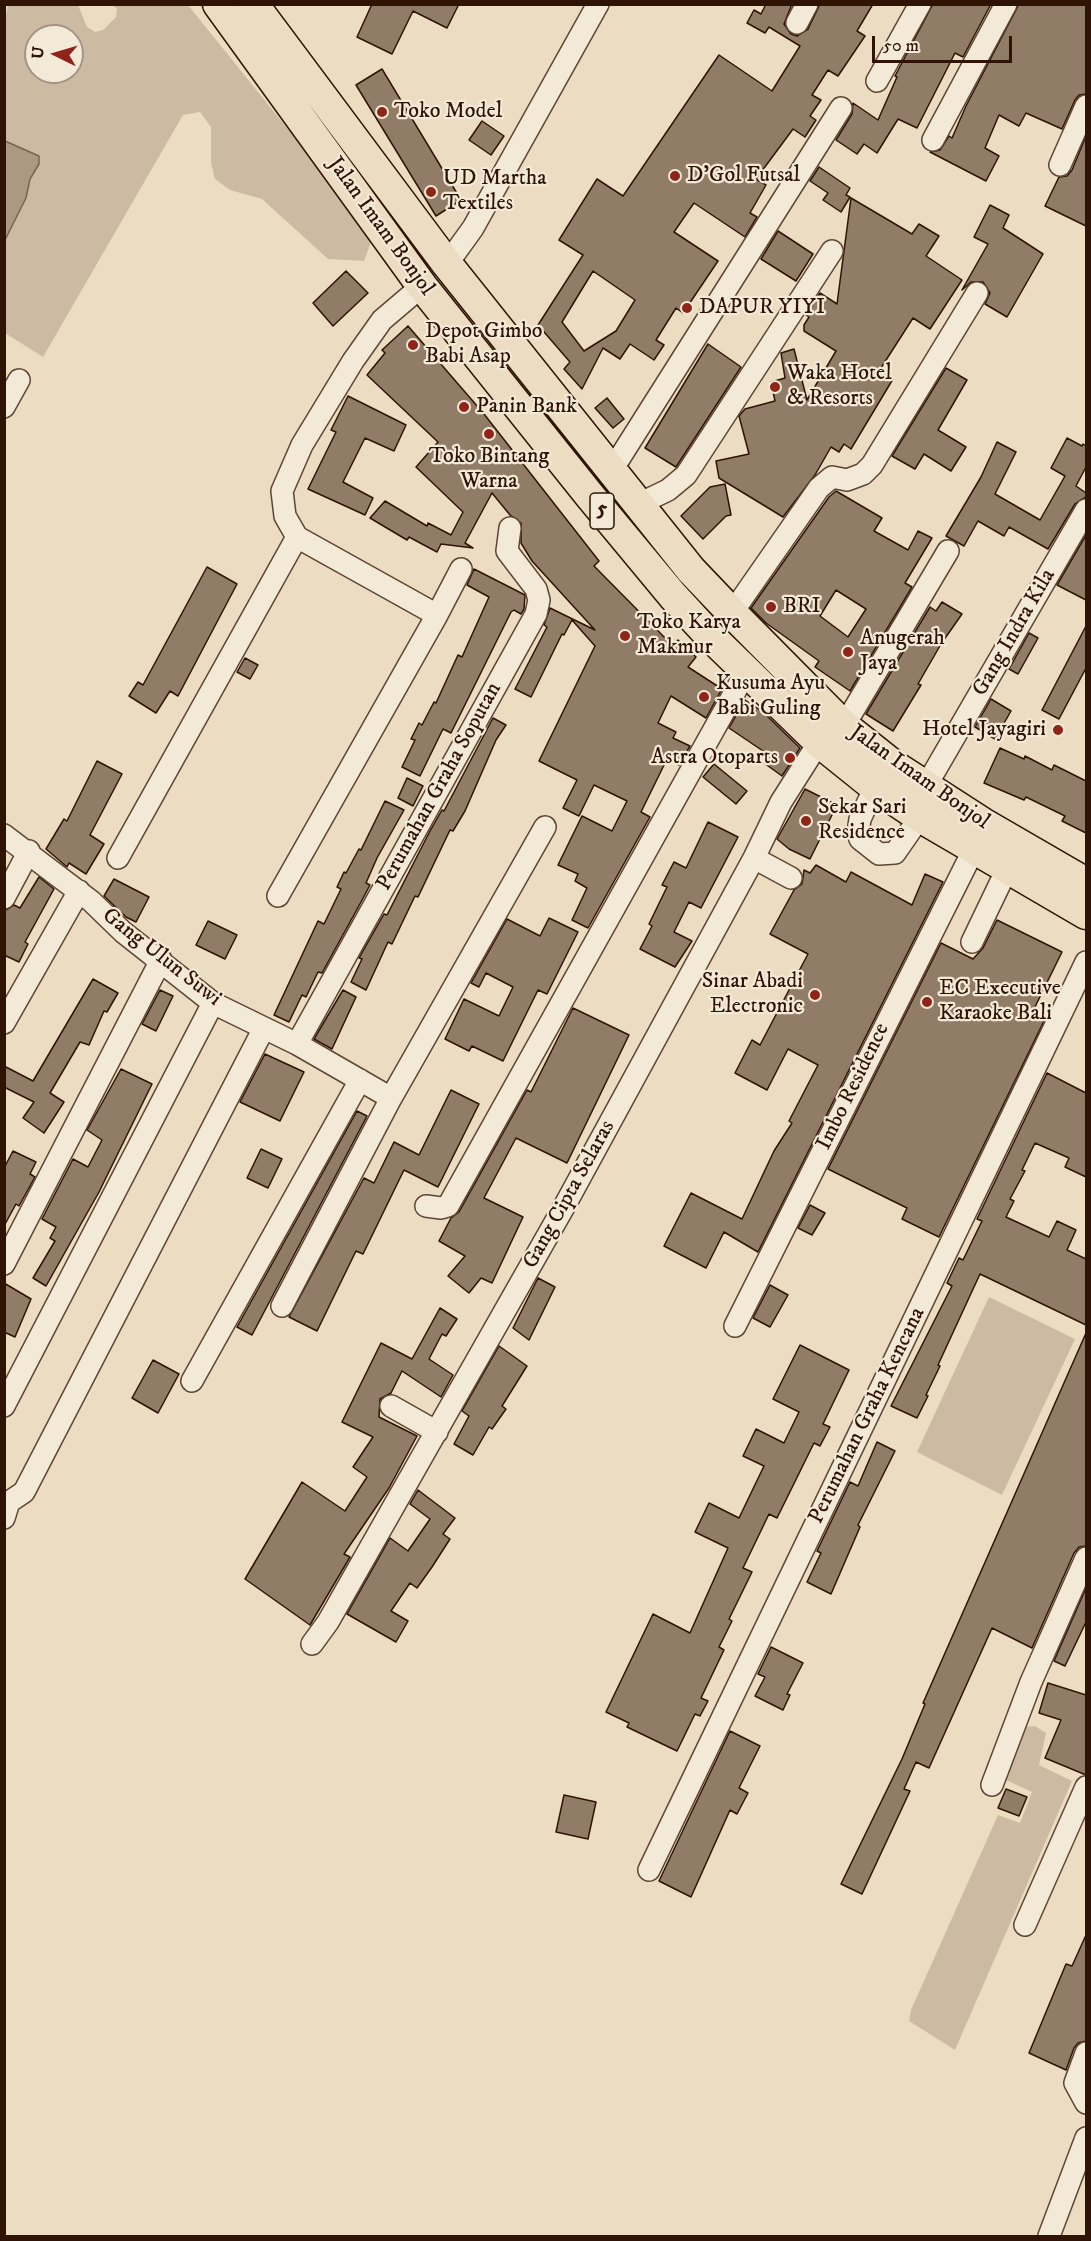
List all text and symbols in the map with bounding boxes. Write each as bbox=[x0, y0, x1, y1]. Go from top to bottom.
north arrow bbox=[24, 24, 84, 84]
scale bar bbox=[875, 24, 1014, 62]
text: 50 m bbox=[883, 35, 919, 57]
text: U bbox=[28, 46, 49, 60]
place label: Toko Model bbox=[394, 99, 502, 125]
marker: Toko Model bbox=[375, 105, 389, 119]
street label: Jalan Imam Bonjol bbox=[321, 153, 439, 301]
place label: D'Gol Futsal bbox=[687, 163, 800, 189]
place label: UD Martha Textiles bbox=[443, 166, 547, 218]
marker: D'Gol Futsal bbox=[668, 169, 682, 183]
marker: UD Martha Textiles bbox=[424, 185, 438, 199]
place label: DAPUR YIYI bbox=[699, 295, 825, 321]
marker: DAPUR YIYI bbox=[680, 301, 694, 315]
place label: Depot Gimbo Babi Asap bbox=[425, 319, 543, 370]
marker: Depot Gimbo Babi Asap bbox=[406, 338, 420, 352]
place label: Waka Hotel & Resorts bbox=[787, 361, 892, 412]
marker: Waka Hotel & Resorts bbox=[768, 380, 782, 394]
place label: Panin Bank bbox=[476, 394, 577, 420]
marker: Panin Bank bbox=[457, 400, 471, 414]
marker: Toko Bintang Warna bbox=[482, 427, 496, 441]
place label: Toko Bintang Warna bbox=[429, 444, 549, 496]
road number: 5 bbox=[590, 493, 614, 529]
street label: Gang Indra Kila bbox=[968, 565, 1062, 701]
place label: BRI bbox=[783, 594, 820, 620]
marker: BRI bbox=[764, 600, 778, 614]
place label: Toko Karya Makmur bbox=[637, 610, 741, 662]
place label: Anugerah Jaya bbox=[860, 626, 945, 678]
marker: Toko Karya Makmur bbox=[618, 629, 632, 643]
marker: Anugerah Jaya bbox=[841, 645, 855, 659]
place label: Kusuma Ayu Babi Guling bbox=[716, 671, 825, 722]
street label: Perumahan Graha Soputan bbox=[372, 678, 508, 896]
marker: Kusuma Ayu Babi Guling bbox=[697, 690, 711, 704]
place label: Hotel Jayagiri bbox=[922, 717, 1046, 743]
street label: Jalan Imam Bonjol bbox=[844, 720, 994, 836]
marker: Hotel Jayagiri bbox=[1051, 723, 1065, 737]
place label: Astra Otoparts bbox=[651, 745, 778, 771]
marker: Astra Otoparts bbox=[783, 751, 797, 765]
place label: Sekar Sari Residence bbox=[818, 795, 907, 846]
marker: Sekar Sari Residence bbox=[799, 814, 813, 828]
street label: Gang Ulun Suwi bbox=[96, 903, 226, 1013]
place label: Sinar Abadi Electronic bbox=[702, 969, 803, 1020]
place label: EC Executive Karaoke Bali bbox=[939, 976, 1061, 1028]
marker: Sinar Abadi Electronic bbox=[808, 988, 822, 1002]
marker: EC Executive Karaoke Bali bbox=[920, 995, 934, 1009]
street label: Imbo Residence bbox=[812, 1019, 896, 1155]
street label: Gang Cipta Selaras bbox=[518, 1116, 622, 1274]
street label: Perumahan Graha Kencana bbox=[804, 1304, 932, 1528]

